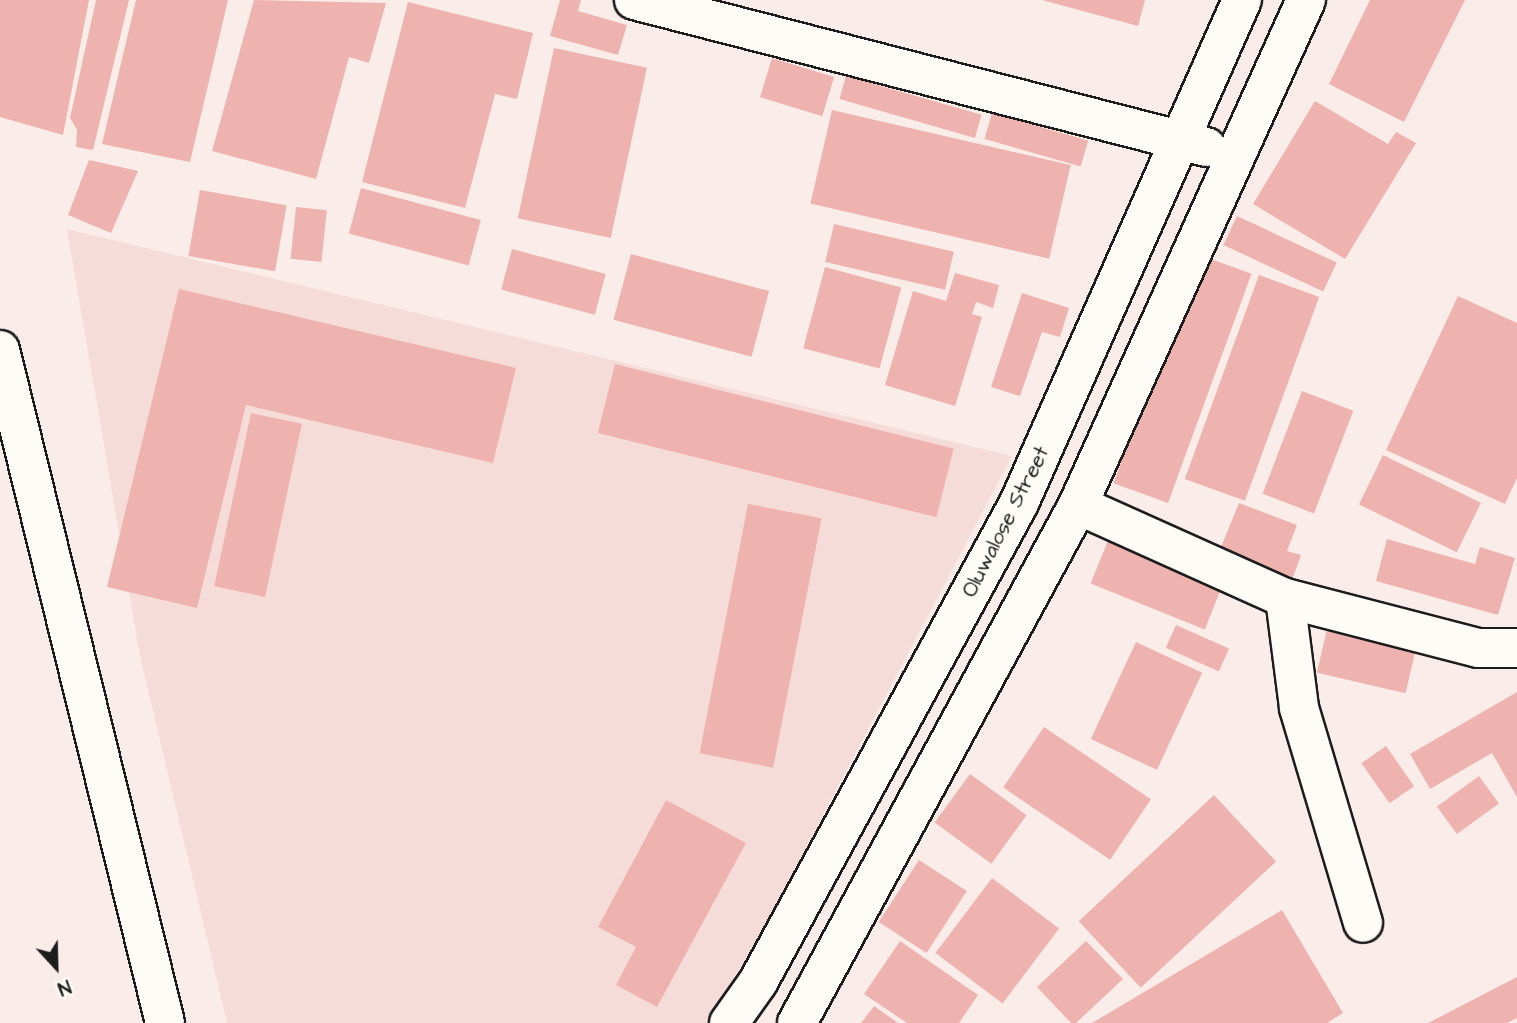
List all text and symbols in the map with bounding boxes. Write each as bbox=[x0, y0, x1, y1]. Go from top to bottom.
street label: Oluwalose Street bbox=[957, 442, 1055, 602]
north arrow bbox=[21, 932, 91, 1002]
text: N bbox=[53, 972, 75, 1002]

